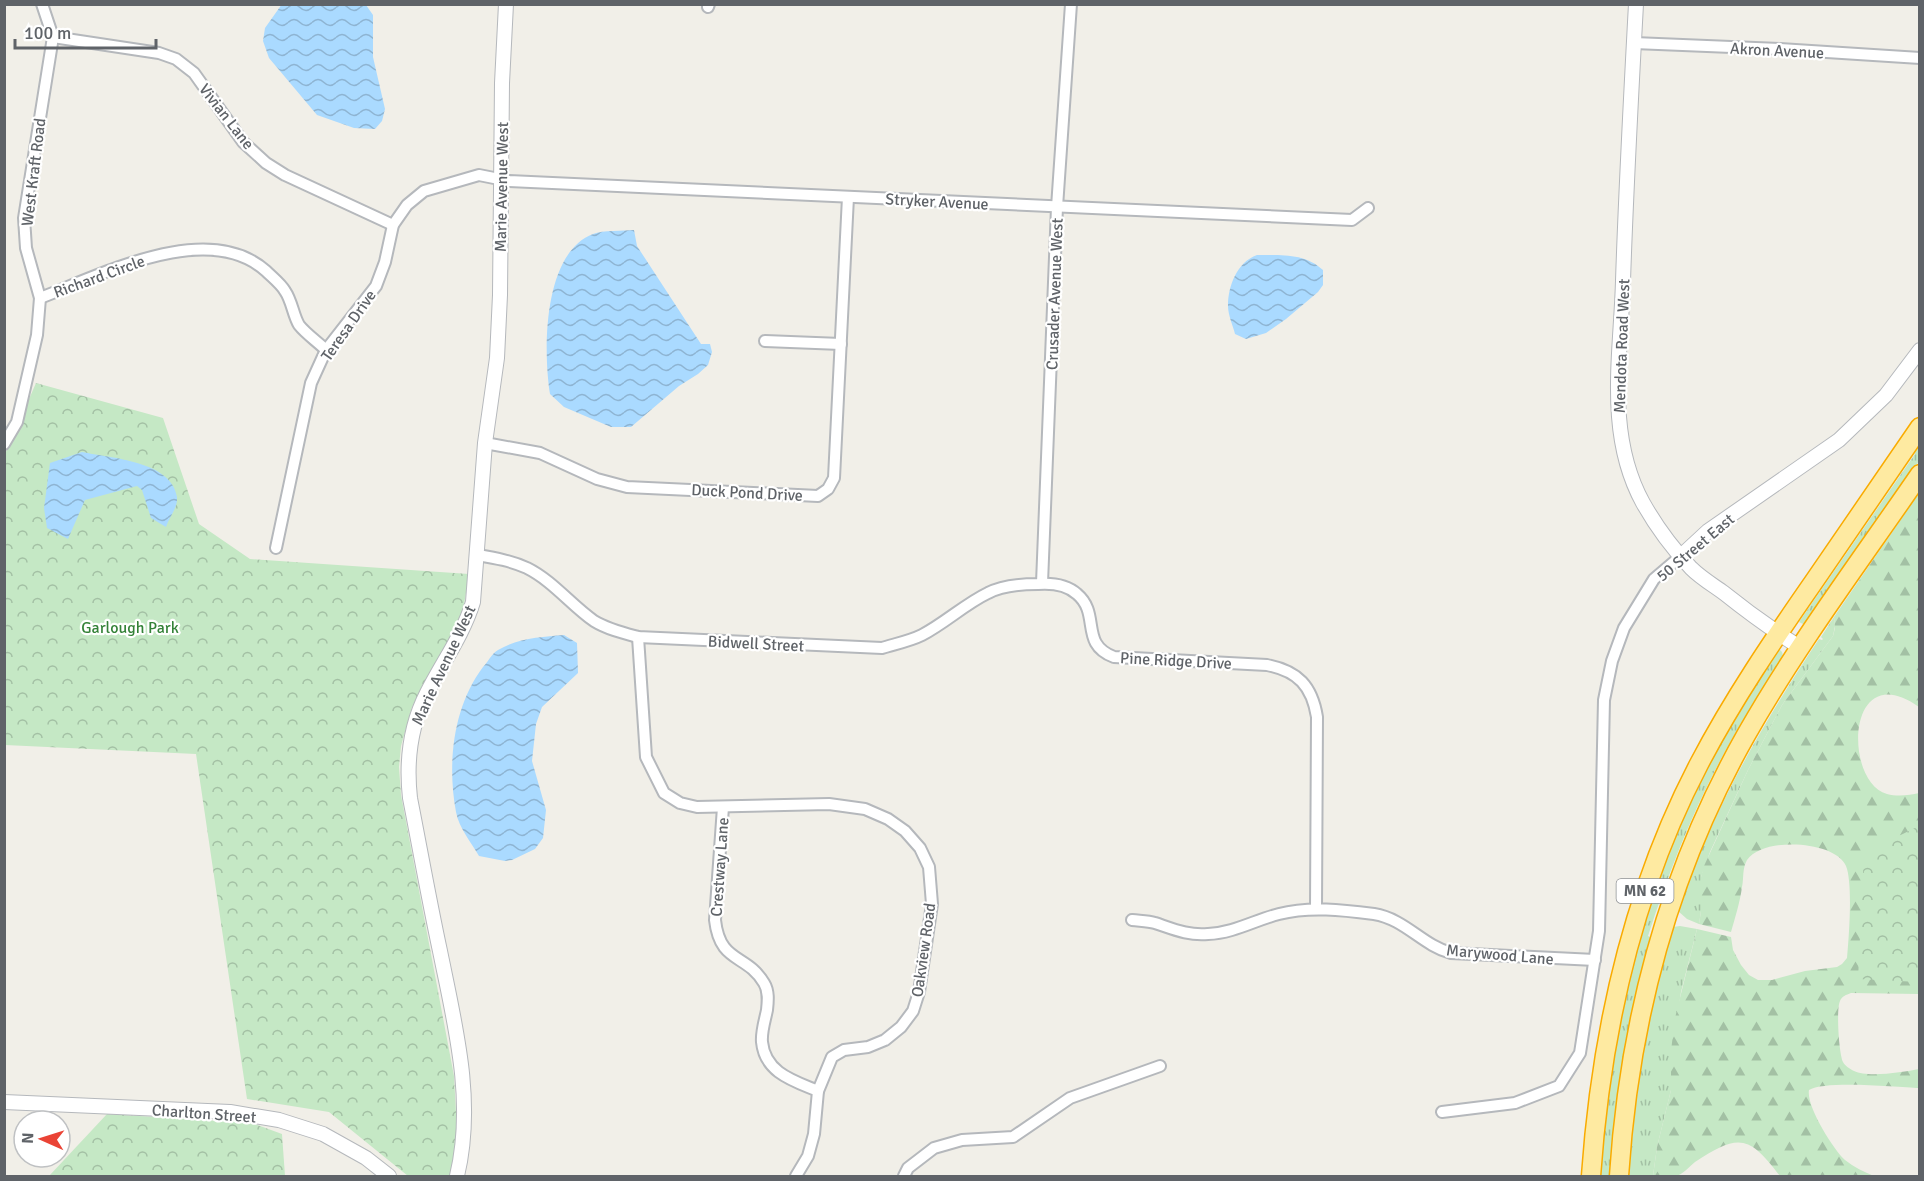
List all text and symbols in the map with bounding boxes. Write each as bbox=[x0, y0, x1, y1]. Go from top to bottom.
scale bar bbox=[15, 12, 156, 50]
text: 100 m bbox=[24, 22, 71, 44]
street label: Akron Avenue bbox=[1729, 39, 1824, 63]
street label: Vivian Lane bbox=[194, 80, 258, 154]
street label: West Kraft Road bbox=[17, 117, 51, 227]
street label: Marie Avenue West bbox=[491, 121, 513, 252]
street label: Stryker Avenue bbox=[885, 189, 989, 215]
street label: Crusader Avenue West bbox=[1042, 217, 1068, 371]
street label: Richard Circle bbox=[51, 251, 148, 303]
street label: Mendota Road West bbox=[1610, 278, 1634, 414]
street label: Teresa Drive bbox=[317, 286, 381, 365]
street label: Duck Pond Drive bbox=[691, 480, 803, 506]
street label: 50 Street East bbox=[1653, 509, 1739, 586]
street label: Marie Avenue West bbox=[407, 602, 481, 729]
park label: Garlough Park bbox=[81, 618, 179, 638]
street label: Bidwell Street bbox=[707, 631, 805, 657]
street label: Pine Ridge Drive bbox=[1120, 648, 1232, 674]
street label: Crestway Lane bbox=[707, 817, 733, 917]
road number: MN 62 bbox=[1616, 879, 1674, 903]
street label: Oakview Road bbox=[907, 902, 941, 999]
street label: Marywood Lane bbox=[1445, 940, 1555, 970]
street label: Charlton Street bbox=[151, 1100, 257, 1128]
north arrow bbox=[12, 1109, 72, 1169]
text: N bbox=[18, 1132, 38, 1144]

